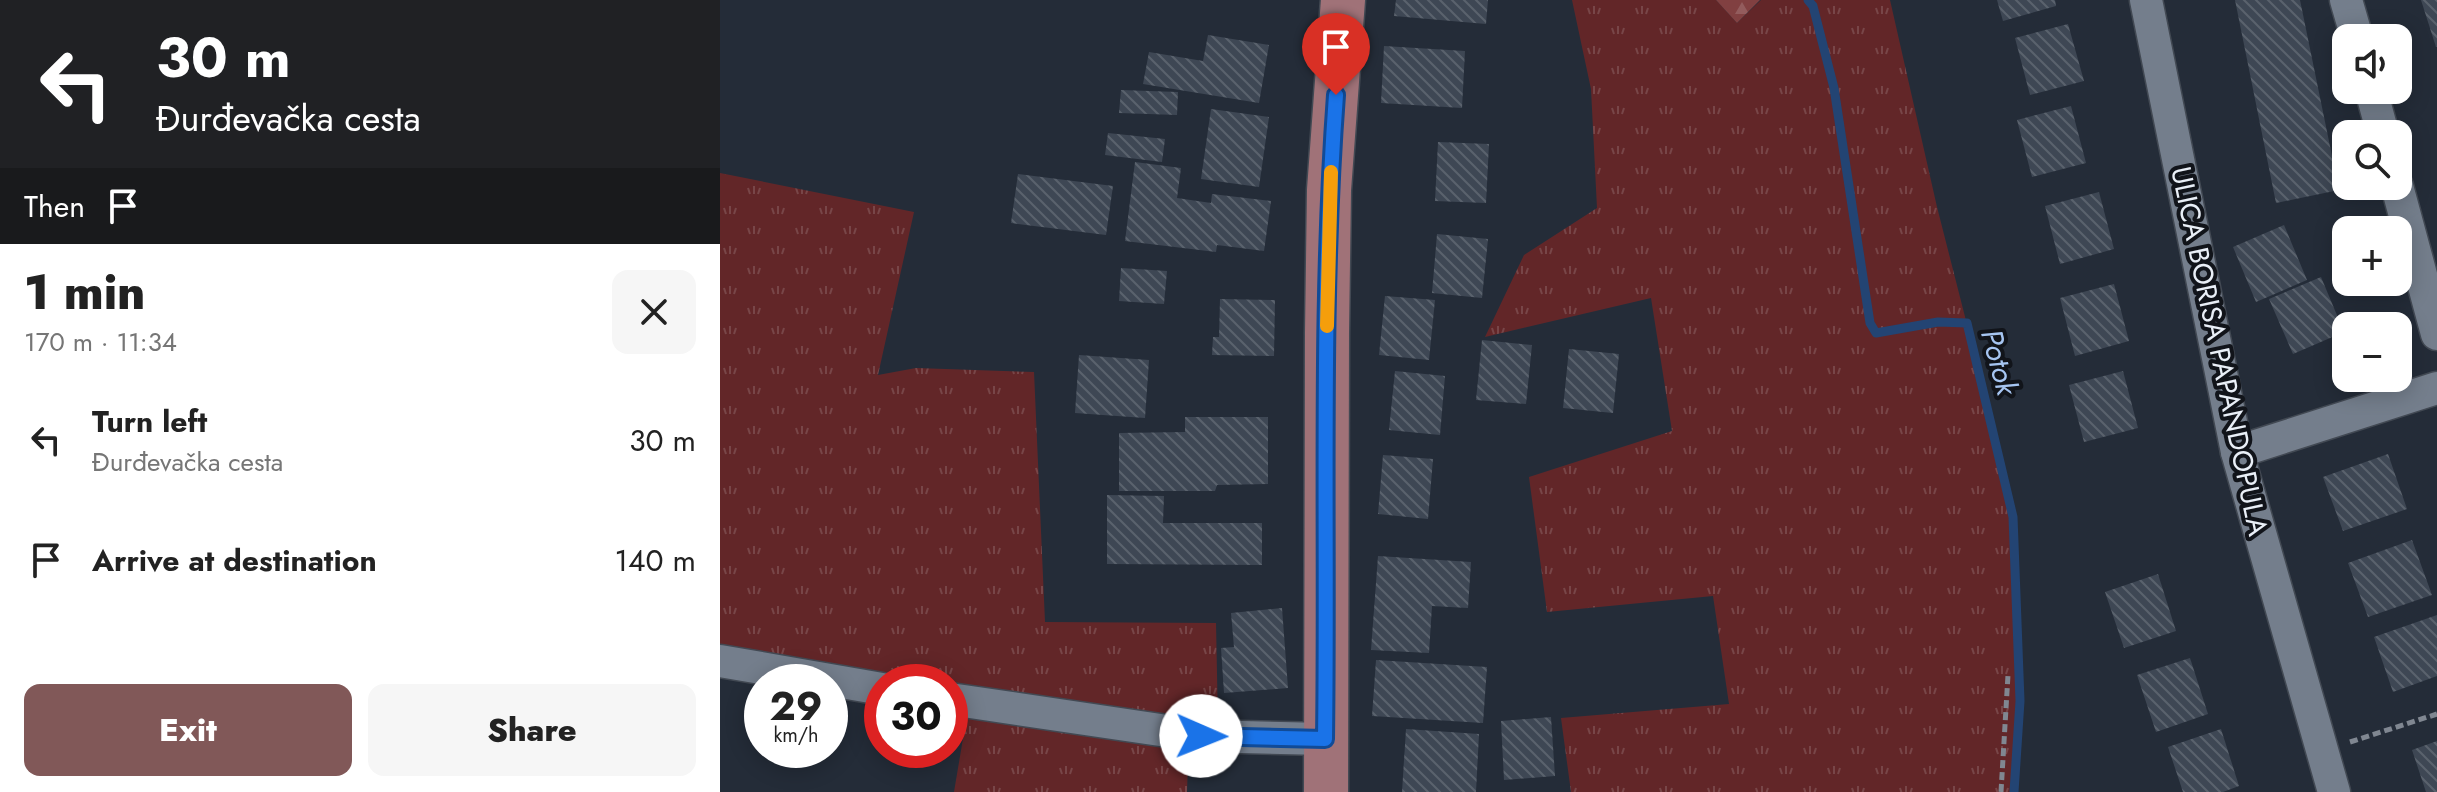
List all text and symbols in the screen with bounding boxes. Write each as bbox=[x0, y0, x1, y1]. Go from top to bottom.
pin bbox=[1302, 13, 1370, 95]
text: 30 m bbox=[156, 17, 291, 98]
map controls bbox=[2332, 24, 2412, 392]
button: sound bbox=[2332, 24, 2412, 104]
icon: arrive bbox=[1314, 25, 1358, 69]
icon: left bbox=[24, 32, 128, 136]
text: Đurđevačka cesta bbox=[156, 92, 421, 144]
button: search bbox=[2332, 120, 2412, 200]
street label: ULICA BORISA PAPANDOPULA bbox=[2160, 163, 2279, 540]
icon: arrive bbox=[101, 184, 145, 228]
text: Then bbox=[24, 185, 85, 228]
button: + bbox=[2332, 216, 2412, 296]
text: 1 min bbox=[24, 258, 145, 327]
button: close bbox=[612, 270, 696, 354]
button: − bbox=[2332, 312, 2412, 392]
text: 170 m · 11:34 bbox=[24, 323, 177, 361]
water label: Potok bbox=[1970, 324, 2029, 401]
text: Turn left bbox=[92, 400, 207, 443]
icon: left bbox=[24, 418, 68, 462]
text: 30 m bbox=[629, 419, 696, 462]
text: Đurđevačka cesta bbox=[92, 443, 283, 481]
icon: arrive bbox=[24, 538, 68, 582]
text: Arrive at destination bbox=[92, 539, 377, 582]
text: 140 m bbox=[615, 539, 696, 582]
speed limit sign: 30 bbox=[864, 664, 968, 768]
text: 29 bbox=[770, 677, 823, 735]
button: Exit bbox=[24, 684, 352, 776]
button: Share bbox=[368, 684, 696, 776]
position arrow bbox=[1159, 694, 1243, 778]
text: km/h bbox=[773, 721, 819, 750]

